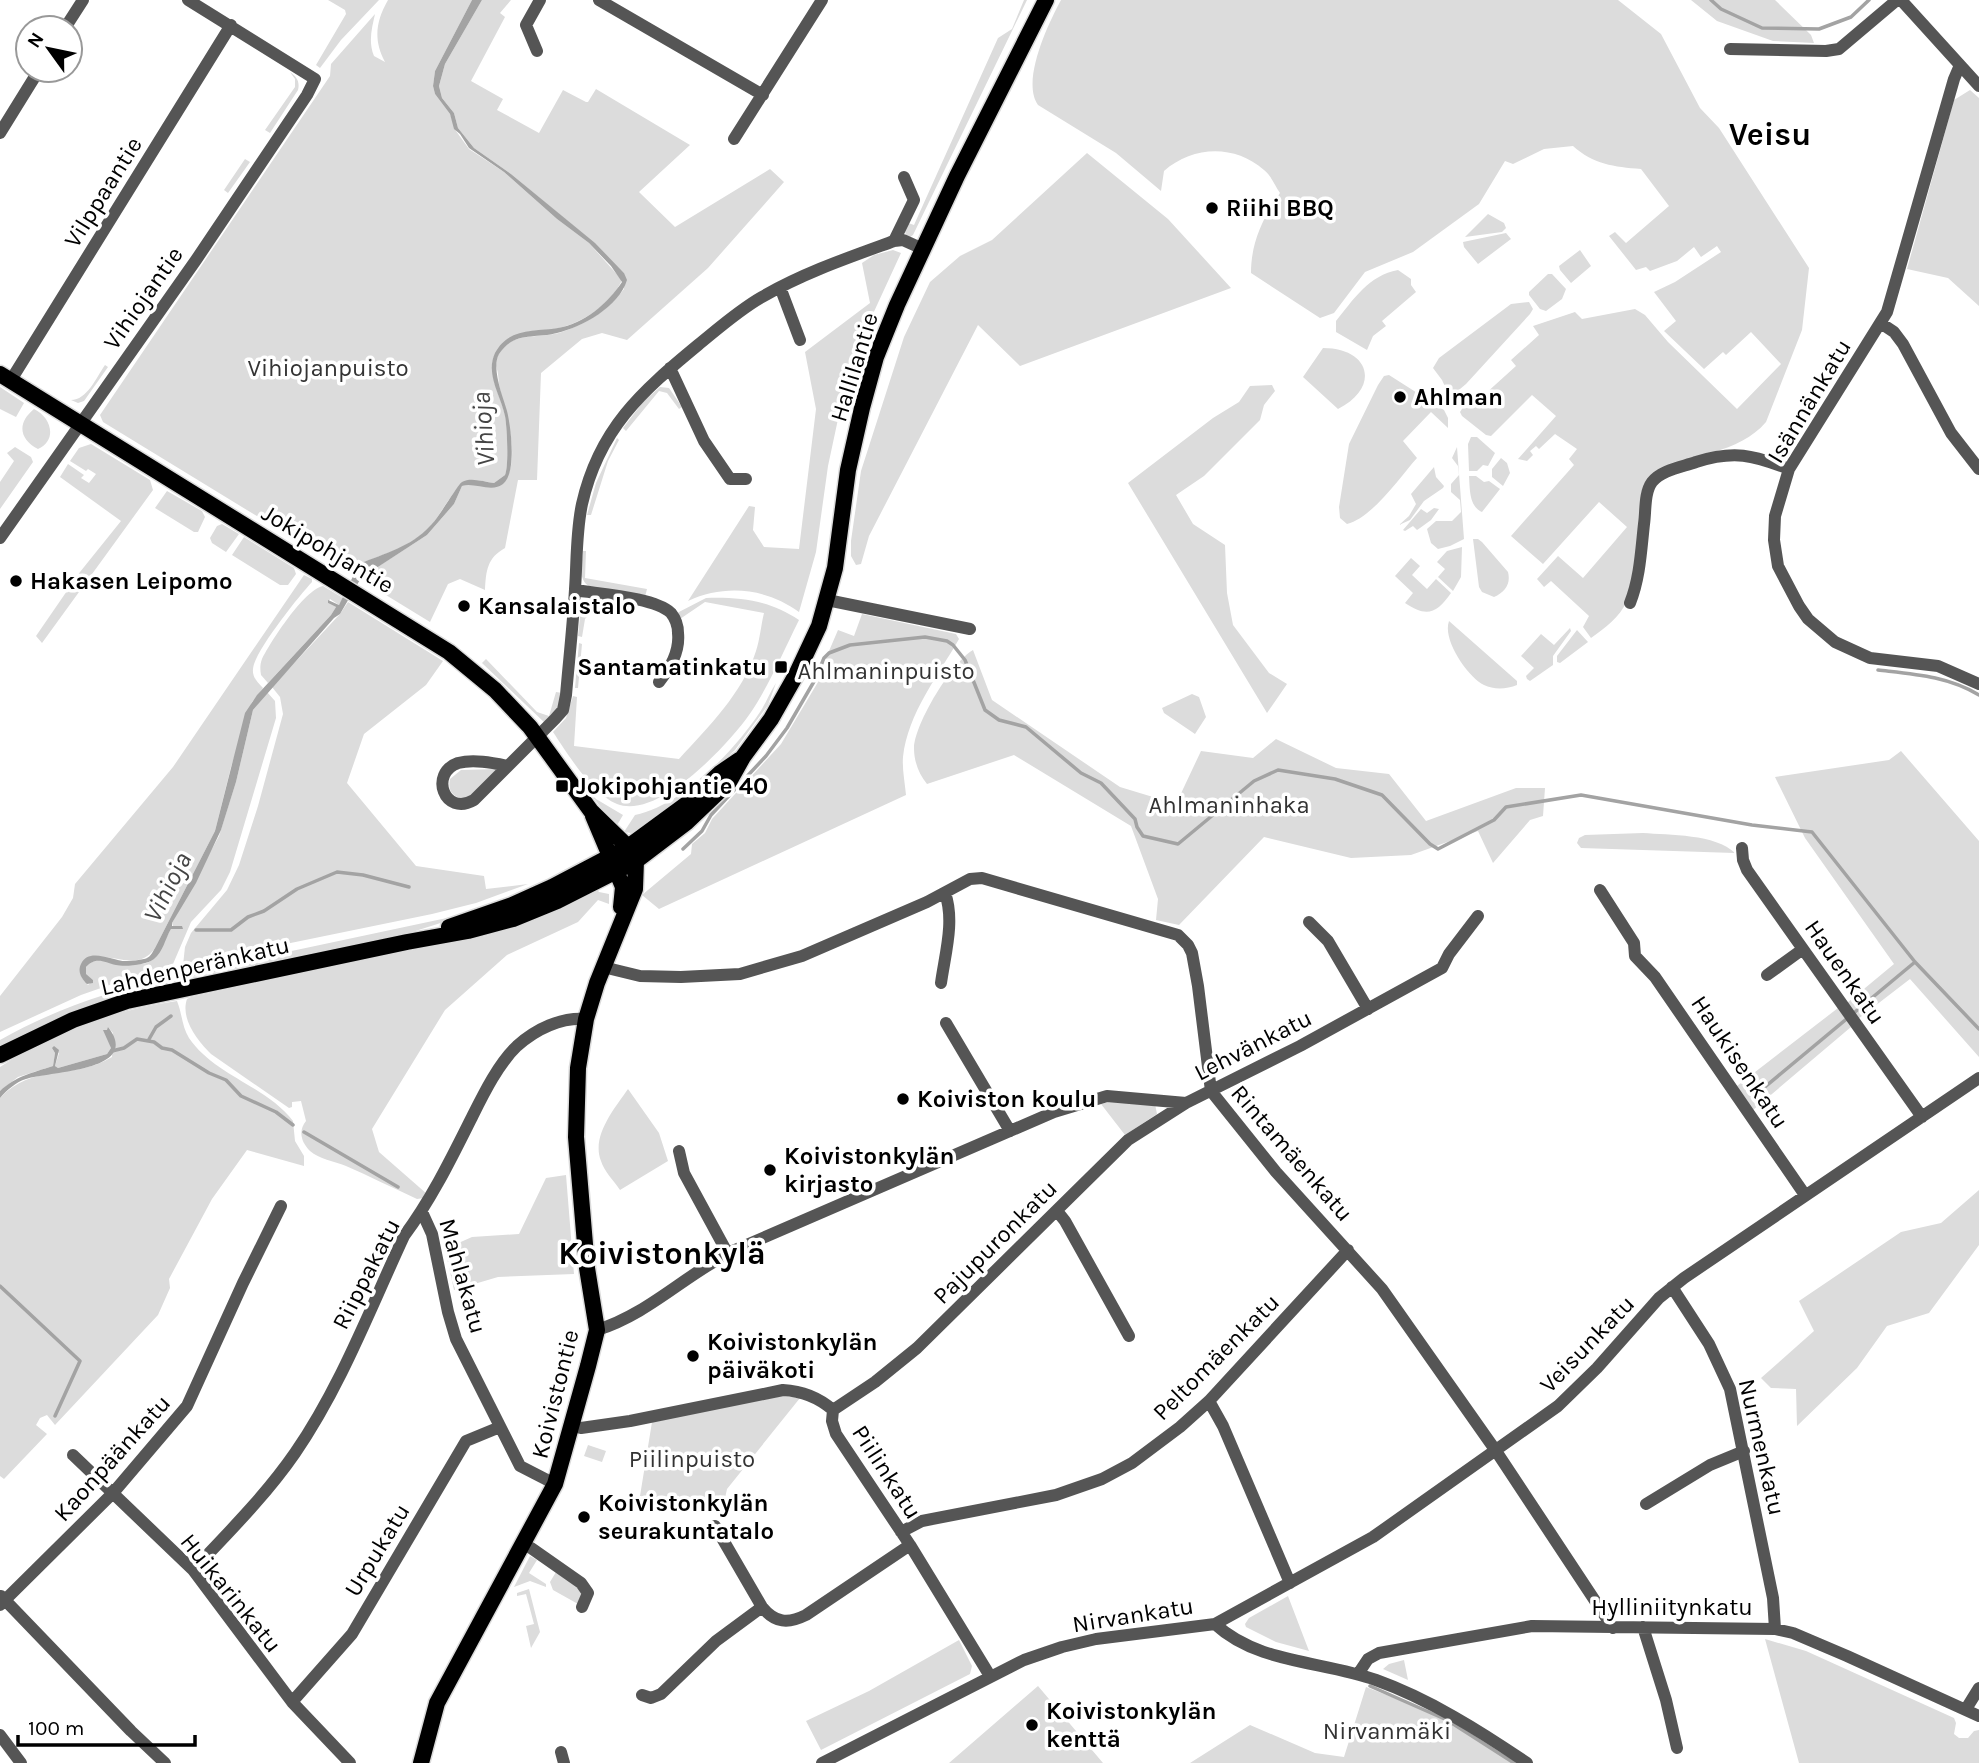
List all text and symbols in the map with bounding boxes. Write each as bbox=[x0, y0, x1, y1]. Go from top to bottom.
north arrow bbox=[14, 14, 84, 84]
text: N bbox=[23, 29, 49, 52]
district label: Veisu bbox=[1729, 116, 1811, 153]
street label: Vilppaantie bbox=[58, 132, 148, 252]
place label: Riihi BBQ bbox=[1226, 194, 1334, 222]
marker: Riihi BBQ bbox=[1204, 200, 1220, 216]
street label: Vihiojantie bbox=[97, 241, 189, 355]
street label: Hallilantie bbox=[824, 309, 884, 425]
street label: Isännänkatu bbox=[1761, 334, 1857, 468]
park label: Vihiojanpuisto bbox=[247, 354, 409, 382]
place label: Ahlman bbox=[1414, 383, 1503, 411]
marker: Ahlman bbox=[1392, 389, 1408, 405]
water label: Vihioja bbox=[465, 391, 502, 467]
street label: Jokipohjantie bbox=[257, 499, 399, 599]
place label: Hakasen Leipomo bbox=[30, 567, 233, 595]
marker: Hakasen Leipomo bbox=[8, 573, 24, 589]
place label: Kansalaistalo bbox=[478, 592, 636, 620]
marker: Kansalaistalo bbox=[456, 598, 472, 614]
place label: Santamatinkatu bbox=[577, 653, 767, 681]
park label: Ahlmaninpuisto bbox=[797, 657, 975, 685]
marker: Santamatinkatu bbox=[773, 659, 789, 675]
place label: Jokipohjantie 40 bbox=[576, 772, 768, 800]
marker: Jokipohjantie 40 bbox=[554, 778, 570, 794]
park label: Ahlmaninhaka bbox=[1148, 791, 1310, 819]
water label: Vihioja bbox=[137, 847, 198, 927]
street label: Hauenkatu bbox=[1799, 914, 1891, 1030]
street label: Lahdenperänkatu bbox=[98, 931, 292, 1001]
street label: Haukisenkatu bbox=[1685, 990, 1795, 1134]
street label: Lehvänkatu bbox=[1190, 1003, 1316, 1087]
street label: Rintamäenkatu bbox=[1225, 1079, 1359, 1227]
place label: Koiviston koulu bbox=[917, 1085, 1096, 1113]
marker: Koiviston koulu bbox=[895, 1091, 911, 1107]
place label: Koivistonkylän kirjasto bbox=[784, 1142, 955, 1198]
marker: Koivistonkylän kirjasto bbox=[762, 1162, 778, 1178]
street label: Pajupuronkatu bbox=[927, 1174, 1063, 1310]
street label: Riippakatu bbox=[326, 1214, 406, 1334]
street label: Mahlakatu bbox=[433, 1215, 493, 1337]
district label: Koivistonkylä bbox=[558, 1235, 766, 1272]
street label: Peltomäenkatu bbox=[1147, 1288, 1285, 1426]
street label: Veisunkatu bbox=[1534, 1290, 1640, 1398]
street label: Koivistontie bbox=[525, 1327, 585, 1461]
place label: Koivistonkylän päiväkoti bbox=[707, 1328, 878, 1384]
marker: Koivistonkylän päiväkoti bbox=[685, 1348, 701, 1364]
street label: Nurmenkatu bbox=[1733, 1376, 1791, 1518]
street label: Kaonpäänkatu bbox=[48, 1389, 176, 1527]
street label: Piilinkatu bbox=[846, 1420, 928, 1524]
park label: Piilinpuisto bbox=[629, 1445, 755, 1473]
place label: Koivistonkylän seurakuntatalo bbox=[598, 1489, 774, 1545]
street label: Urpukatu bbox=[338, 1499, 416, 1601]
marker: Koivistonkylän seurakuntatalo bbox=[576, 1509, 592, 1525]
street label: Huikarinkatu bbox=[174, 1528, 288, 1658]
street label: Nirvankatu bbox=[1070, 1592, 1196, 1638]
street label: Hylliniitynkatu bbox=[1591, 1593, 1753, 1621]
place label: Koivistonkylän kenttä bbox=[1046, 1697, 1217, 1753]
scale bar bbox=[18, 1704, 194, 1748]
text: 100 m bbox=[28, 1716, 85, 1740]
marker: Koivistonkylän kenttä bbox=[1024, 1717, 1040, 1733]
park label: Nirvanmäki bbox=[1323, 1717, 1451, 1745]

